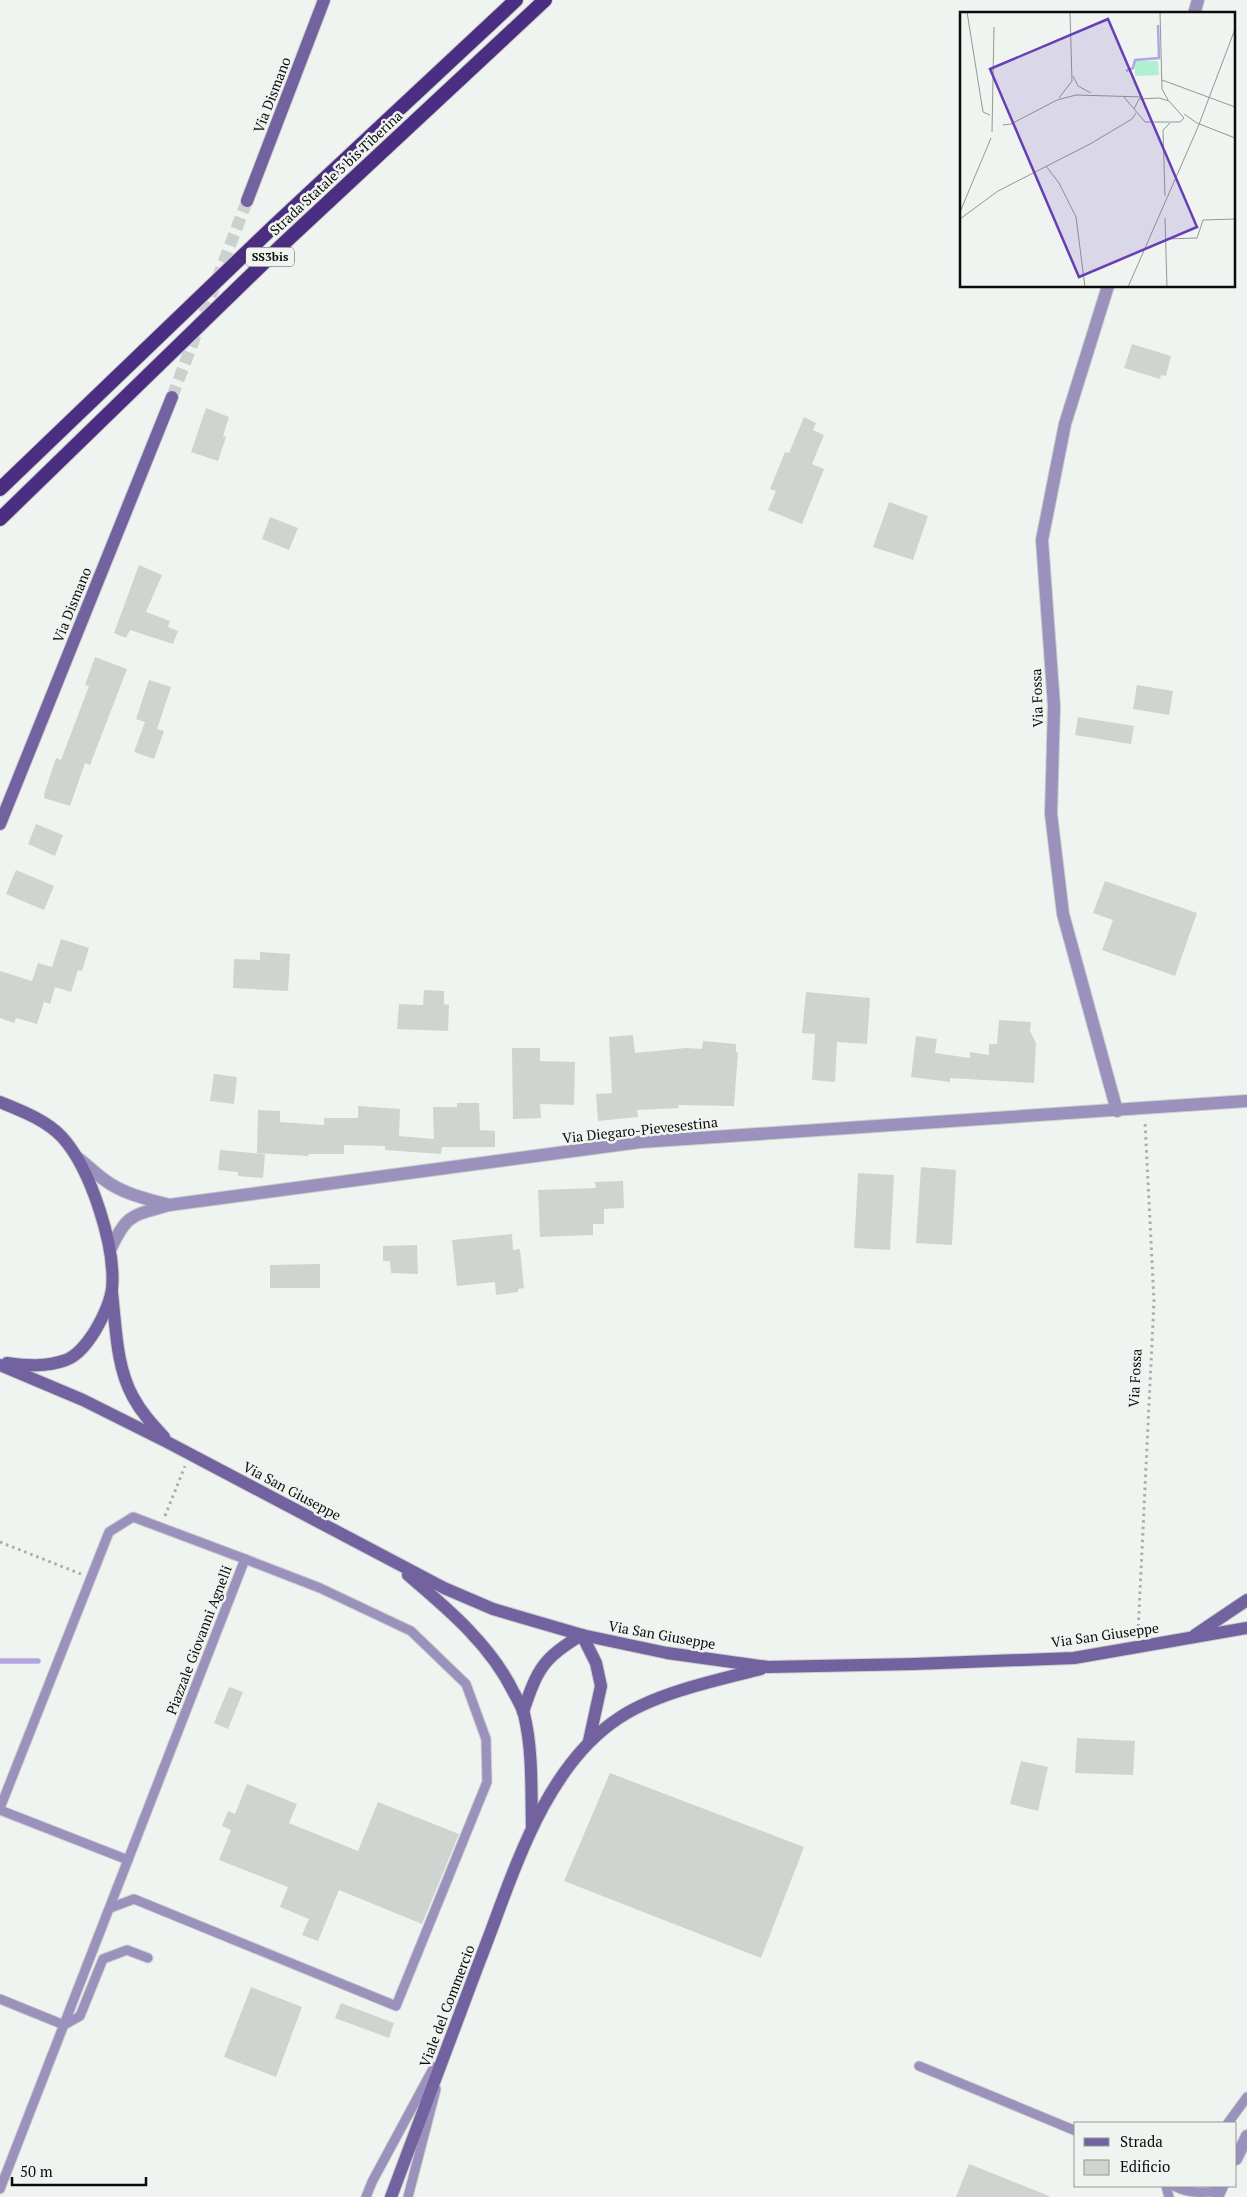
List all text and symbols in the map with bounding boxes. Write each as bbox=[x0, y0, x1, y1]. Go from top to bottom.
inset map bbox=[960, 12, 1234, 288]
street label: Via Dismano bbox=[248, 54, 295, 135]
street label: Strada Statale 3 bis Tiberina bbox=[265, 106, 406, 239]
road number: SS3bis bbox=[246, 248, 294, 266]
street label: Via Dismano bbox=[48, 564, 95, 645]
street label: Via Fossa bbox=[1026, 668, 1047, 728]
street label: Via Diegaro-Pievesestina bbox=[561, 1112, 719, 1147]
street label: Via Fossa bbox=[1123, 1348, 1146, 1408]
street label: Via San Giuseppe bbox=[240, 1457, 345, 1524]
street label: Piazzale Giovanni Agnelli bbox=[161, 1562, 236, 1717]
street label: Via San Giuseppe bbox=[607, 1616, 717, 1653]
street label: Via San Giuseppe bbox=[1050, 1618, 1160, 1651]
street label: Viale del Commercio bbox=[414, 1942, 479, 2070]
legend bbox=[1074, 2122, 1237, 2187]
text: Strada bbox=[1120, 2131, 1163, 2151]
scale bar bbox=[12, 2154, 146, 2186]
text: Edificio bbox=[1120, 2156, 1170, 2176]
text: 50 m bbox=[20, 2161, 53, 2181]

